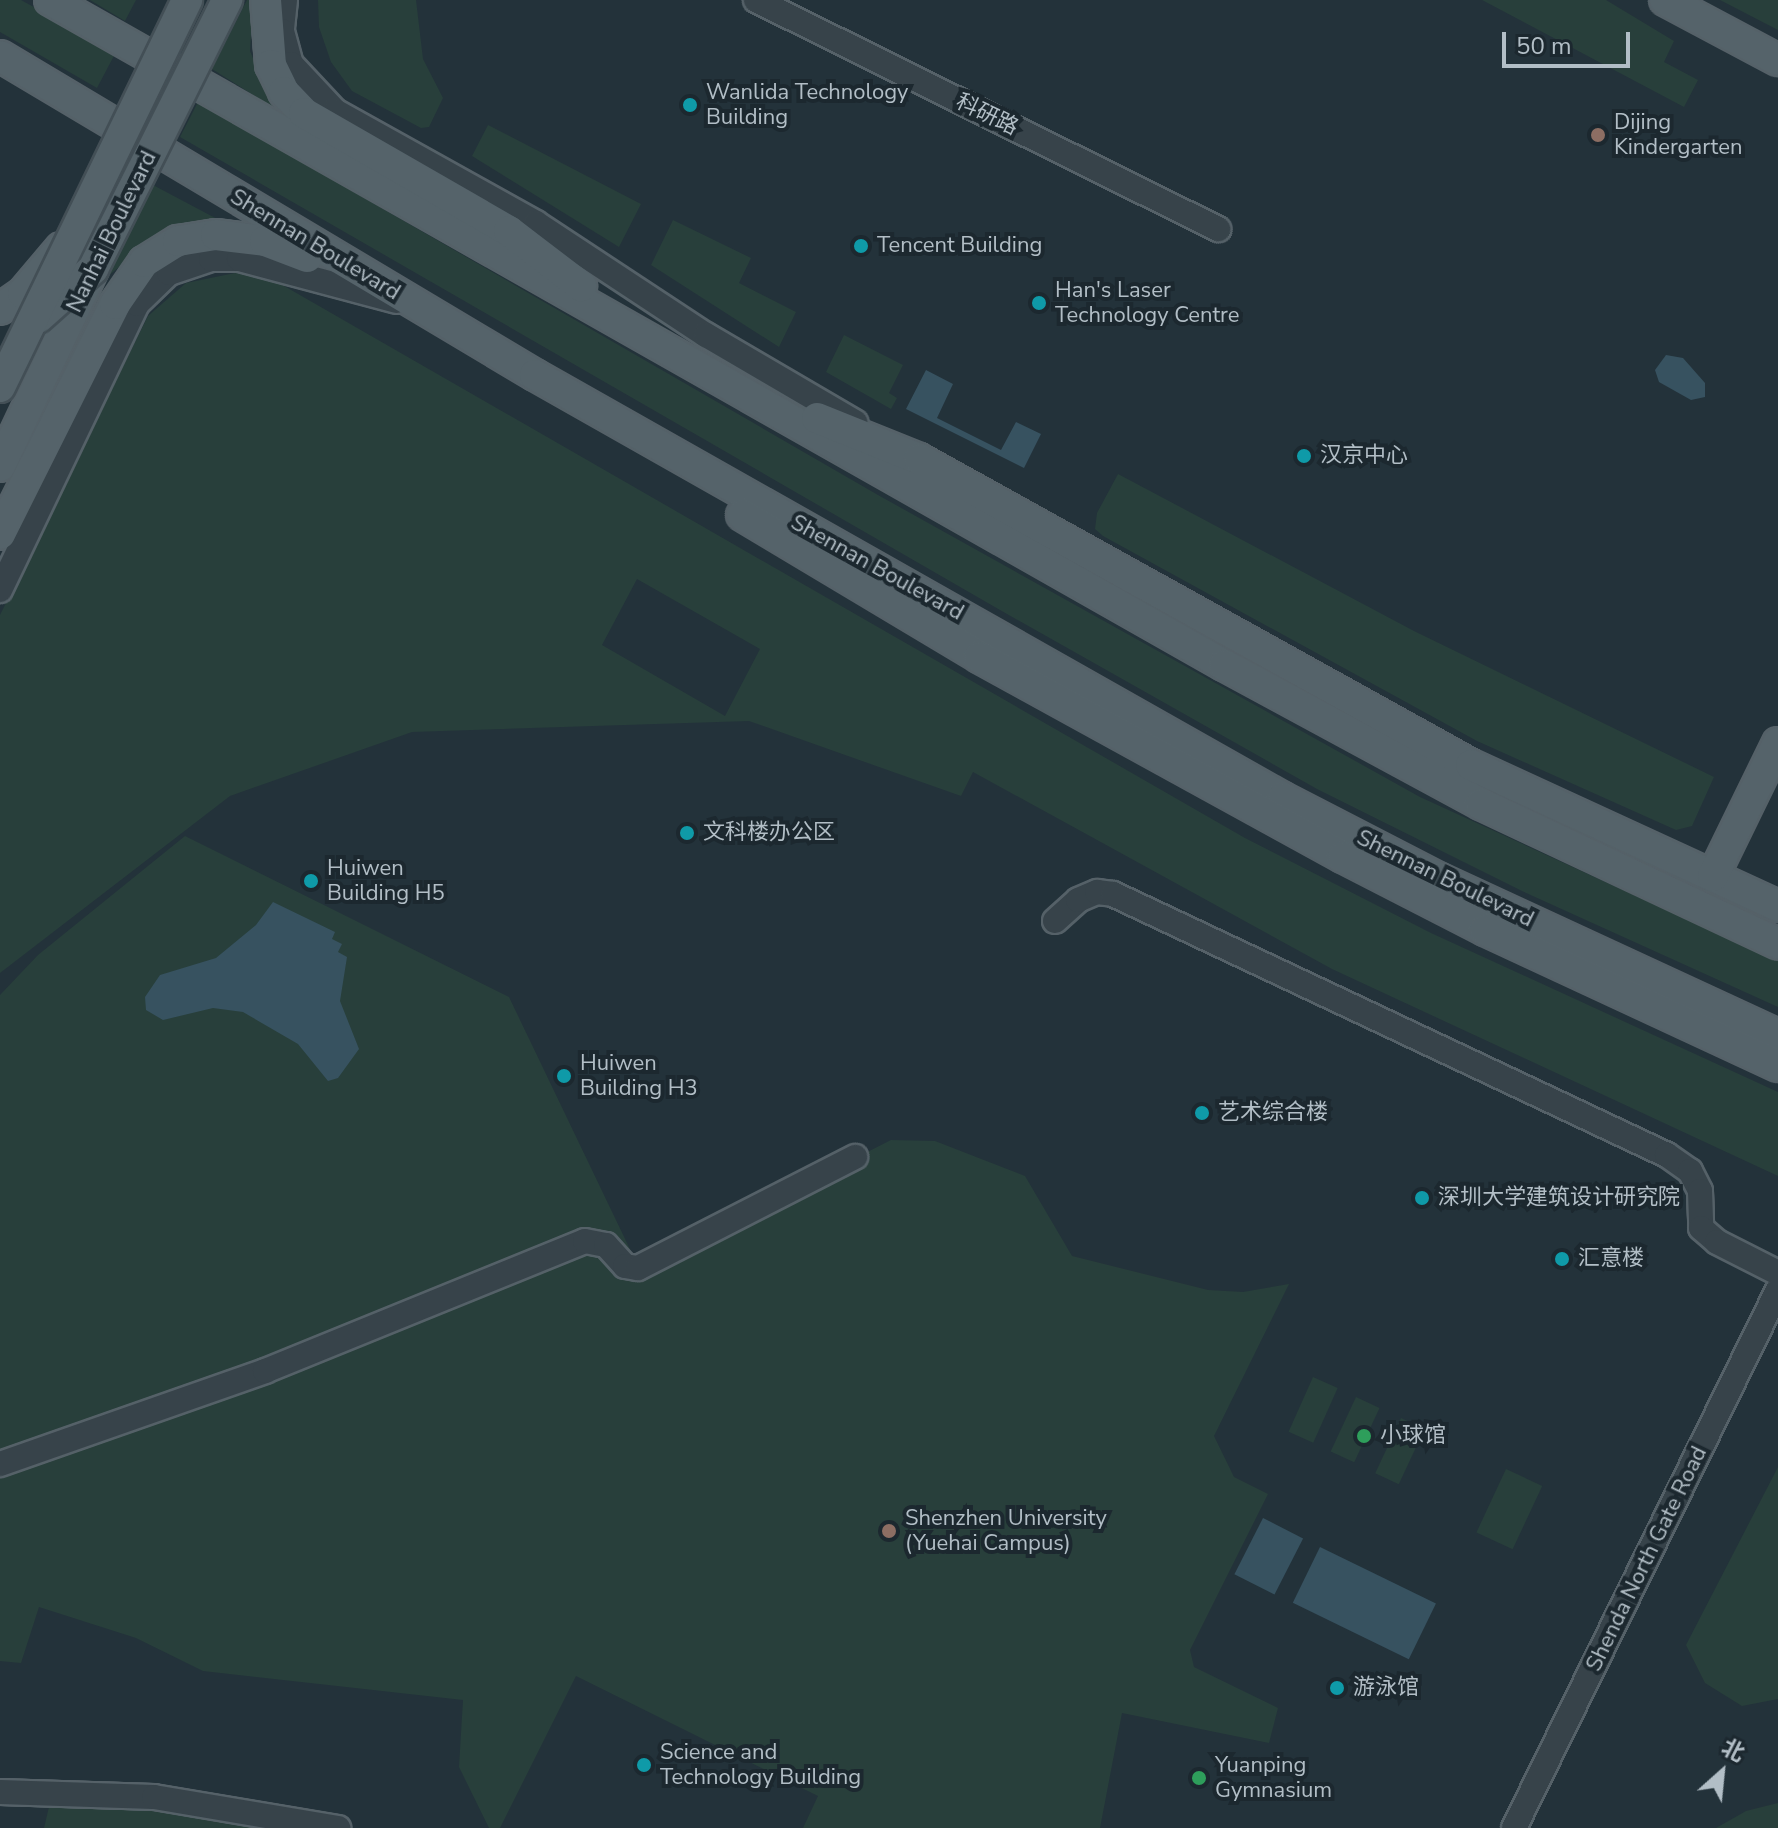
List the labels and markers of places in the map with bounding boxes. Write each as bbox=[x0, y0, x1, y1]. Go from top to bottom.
place label: Wanlida Technology Building bbox=[706, 79, 908, 130]
marker: Wanlida Technology Building bbox=[681, 96, 699, 114]
place label: Dijing Kindergarten bbox=[1614, 109, 1742, 160]
marker: Dijing Kindergarten bbox=[1589, 126, 1607, 144]
place label: Tencent Building bbox=[877, 233, 1042, 259]
marker: Tencent Building bbox=[852, 237, 870, 255]
place label: Han's Laser Technology Centre bbox=[1055, 277, 1240, 328]
marker: Han's Laser Technology Centre bbox=[1030, 294, 1048, 312]
place label: 汉京中心 bbox=[1320, 443, 1408, 469]
marker: 汉京中心 bbox=[1295, 447, 1313, 465]
place label: 文科楼办公区 bbox=[703, 820, 835, 846]
marker: 文科楼办公区 bbox=[678, 824, 696, 842]
place label: Huiwen Building H5 bbox=[327, 855, 445, 906]
marker: Huiwen Building H5 bbox=[302, 872, 320, 890]
place label: Huiwen Building H3 bbox=[580, 1050, 698, 1102]
marker: Huiwen Building H3 bbox=[555, 1067, 573, 1085]
place label: 艺术综合楼 bbox=[1218, 1100, 1328, 1126]
marker: 艺术综合楼 bbox=[1193, 1104, 1211, 1122]
place label: 深圳大学建筑设计研究院 bbox=[1438, 1185, 1680, 1211]
marker: 深圳大学建筑设计研究院 bbox=[1413, 1189, 1431, 1207]
place label: 汇意楼 bbox=[1578, 1246, 1644, 1272]
marker: 汇意楼 bbox=[1553, 1250, 1571, 1268]
place label: 小球馆 bbox=[1380, 1423, 1446, 1449]
marker: 小球馆 bbox=[1355, 1427, 1373, 1445]
place label: Shenzhen University (Yuehai Campus) bbox=[905, 1505, 1107, 1556]
marker: Shenzhen University (Yuehai Campus) bbox=[880, 1522, 898, 1540]
place label: 游泳馆 bbox=[1353, 1675, 1419, 1701]
marker: 游泳馆 bbox=[1328, 1679, 1346, 1697]
place label: Science and Technology Building bbox=[660, 1739, 861, 1790]
place label: Yuanping Gymnasium bbox=[1215, 1752, 1332, 1804]
marker: Science and Technology Building bbox=[635, 1756, 653, 1774]
marker: Yuanping Gymnasium bbox=[1190, 1769, 1208, 1787]

